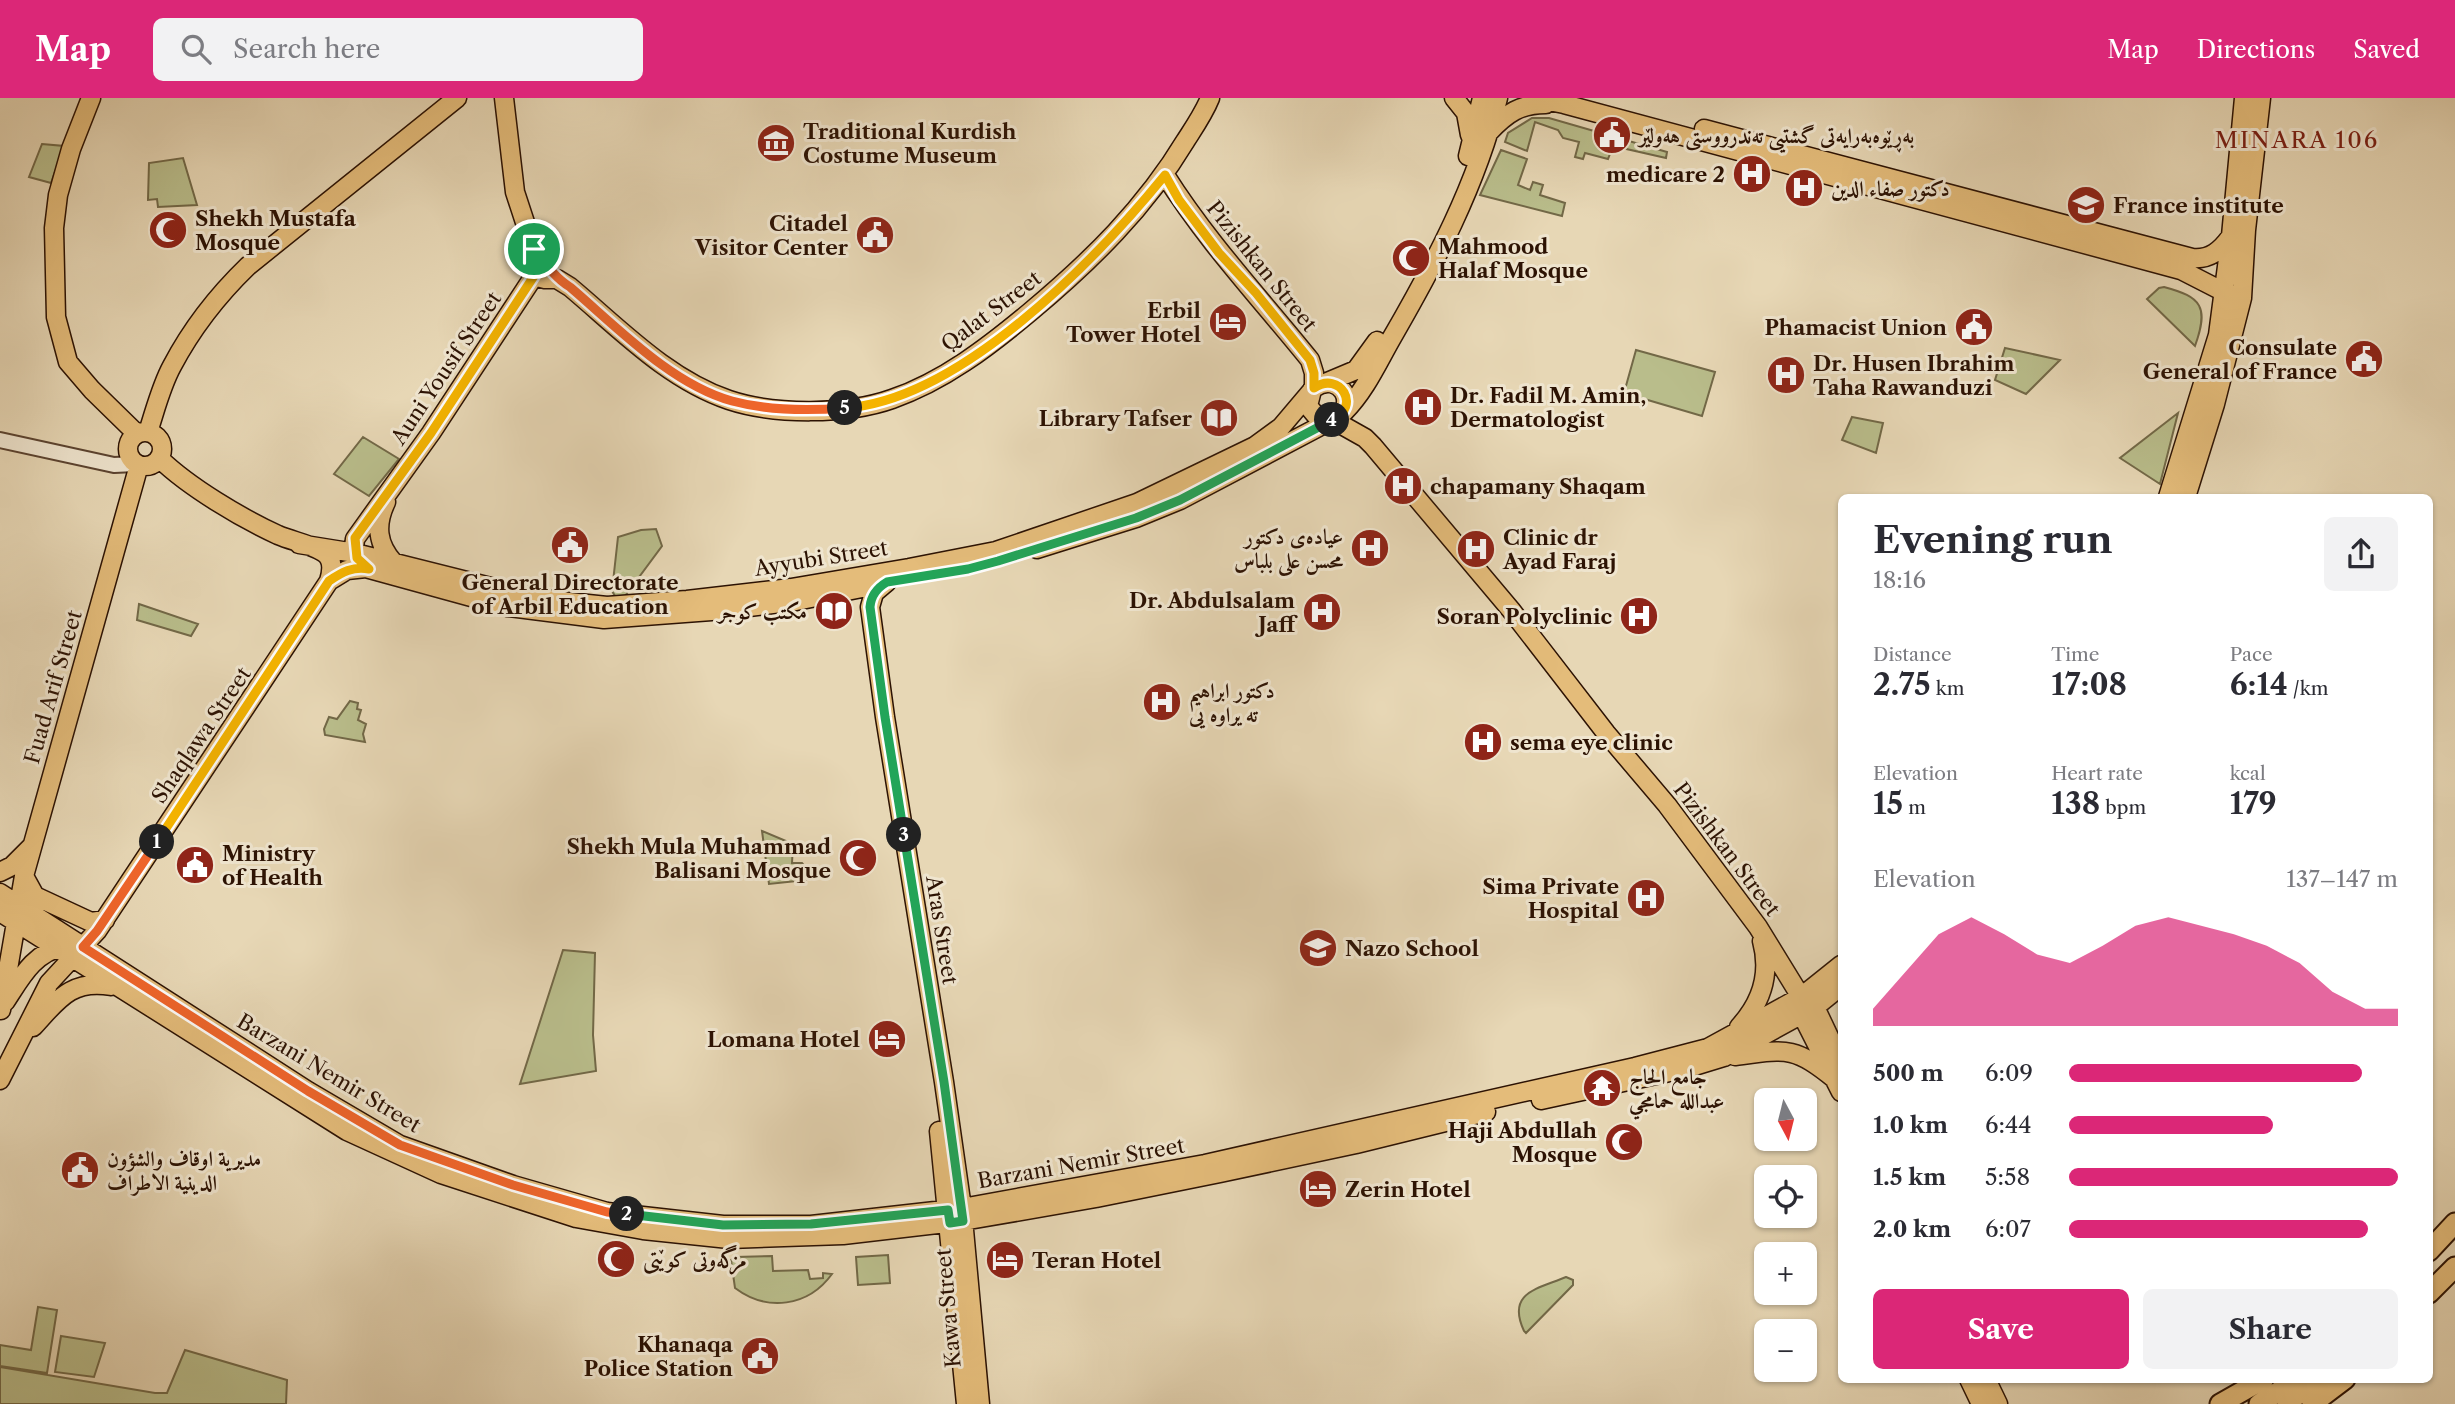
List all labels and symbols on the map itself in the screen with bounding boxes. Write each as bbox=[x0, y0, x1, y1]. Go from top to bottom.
public building icon: بەڕێوەبەرایەتی گشتیی تەندرووستی هەولێر bbox=[1591, 114, 1633, 156]
place label: Traditional Kurdish Costume Museum bbox=[803, 119, 1017, 168]
museum icon: Traditional Kurdish Costume Museum bbox=[755, 122, 797, 164]
place label: بەڕێوەبەرایەتی گشتیی تەندرووستی هەولێر bbox=[1637, 123, 1914, 154]
district label: MINARA 106 bbox=[2215, 126, 2379, 154]
hospital icon: medicare 2 bbox=[1731, 153, 1773, 195]
place label: medicare 2 bbox=[1606, 162, 1725, 187]
hospital icon: دكتور صفاء الدين bbox=[1783, 167, 1825, 209]
place label: دكتور صفاء الدين bbox=[1831, 176, 1950, 202]
school or university icon: France institute bbox=[2065, 184, 2107, 226]
place label: France institute bbox=[2113, 193, 2284, 218]
street label: Pizishkan Street bbox=[1202, 196, 1323, 337]
place label: Shekh Mustafa Mosque bbox=[195, 206, 357, 255]
mosque icon: Shekh Mustafa Mosque bbox=[147, 209, 189, 251]
place label: Citadel Visitor Center bbox=[694, 211, 849, 260]
public building icon: Citadel Visitor Center bbox=[854, 214, 896, 256]
pin bbox=[504, 219, 564, 279]
place label: Mahmood Halaf Mosque bbox=[1438, 234, 1588, 283]
mosque icon: Mahmood Halaf Mosque bbox=[1390, 237, 1432, 279]
street label: Qalat Street bbox=[936, 265, 1046, 357]
street label: Auni Yousif Street bbox=[385, 286, 507, 450]
place label: Erbil Tower Hotel bbox=[1066, 298, 1201, 347]
hotel icon: Erbil Tower Hotel bbox=[1207, 301, 1249, 343]
public building icon: Phamacist Union bbox=[1953, 306, 1995, 348]
place label: Phamacist Union bbox=[1764, 315, 1948, 340]
place label: Consulate General of France bbox=[2143, 335, 2337, 384]
public building icon: Consulate General of France bbox=[2343, 338, 2385, 380]
place label: Dr. Husen Ibrahim Taha Rawanduzi bbox=[1813, 351, 2014, 400]
hospital icon: Dr. Husen Ibrahim Taha Rawanduzi bbox=[1765, 354, 1807, 396]
place label: Dr. Fadil M. Amin, Dermatologist bbox=[1450, 383, 1646, 432]
hospital icon: Dr. Fadil M. Amin, Dermatologist bbox=[1402, 386, 1444, 428]
pin: 5 bbox=[828, 390, 862, 426]
library icon: Library Tafser bbox=[1198, 397, 1240, 439]
pin: 4 bbox=[1314, 402, 1350, 438]
place label: Library Tafser bbox=[1039, 406, 1193, 431]
hospital icon: chapamany Shaqam bbox=[1382, 465, 1424, 507]
place label: chapamany Shaqam bbox=[1430, 474, 1646, 499]
public building icon: General Directorate of Arbil Education bbox=[549, 524, 591, 566]
place label: عيادەی دکتور محسن علی بلباس bbox=[1234, 524, 1344, 577]
place label: Clinic dr Ayad Faraj bbox=[1502, 525, 1616, 574]
hospital icon: عيادەی دکتور محسن علی بلباس bbox=[1349, 527, 1391, 569]
hospital icon: Clinic dr Ayad Faraj bbox=[1455, 528, 1497, 570]
street label: Ayyubi Street bbox=[752, 535, 890, 581]
place label: General Directorate of Arbil Education bbox=[461, 570, 679, 619]
place label: Dr. Abdulsalam Jaff bbox=[1129, 588, 1298, 637]
library icon: مكتب كوجر bbox=[813, 590, 855, 632]
hospital icon: Dr. Abdulsalam Jaff bbox=[1301, 591, 1343, 633]
hospital icon: Soran Polyclinic bbox=[1618, 595, 1660, 637]
place label: مكتب كوجر bbox=[715, 599, 807, 626]
place label: Soran Polyclinic bbox=[1436, 604, 1612, 629]
street label: Fuad Arif Street bbox=[19, 607, 87, 767]
street label: Shaqlawa Street bbox=[146, 662, 256, 808]
place label: دكتور ابراهيم ته يراوه يى bbox=[1188, 678, 1275, 729]
hospital icon: دكتور ابراهيم ته يراوه يى bbox=[1141, 681, 1183, 723]
hospital icon: sema eye clinic bbox=[1462, 721, 1504, 763]
place label: sema eye clinic bbox=[1510, 730, 1673, 755]
street label: Pizishkan Street bbox=[1669, 777, 1786, 921]
pin: 3 bbox=[886, 818, 922, 852]
pin: 1 bbox=[140, 824, 174, 860]
place label: Shekh Mula Muhammad Balisani Mosque bbox=[566, 834, 831, 883]
mosque icon: Shekh Mula Muhammad Balisani Mosque bbox=[837, 837, 879, 879]
place label: Ministry of Health bbox=[222, 841, 324, 890]
public building icon: Ministry of Health bbox=[174, 844, 216, 886]
street label: Aras Street bbox=[921, 873, 963, 987]
place label: Sima Private Hospital bbox=[1482, 874, 1619, 923]
hospital icon: Sima Private Hospital bbox=[1625, 877, 1667, 919]
school or university icon: Nazo School bbox=[1297, 927, 1339, 969]
place label: Nazo School bbox=[1345, 936, 1479, 961]
street label: Barzani Nemir Street bbox=[233, 1008, 426, 1138]
hotel icon: Lomana Hotel bbox=[866, 1018, 908, 1060]
place label: Lomana Hotel bbox=[707, 1027, 860, 1052]
place label: جامع الحاج عبدالله حمامجي bbox=[1629, 1064, 1724, 1120]
temple icon: جامع الحاج عبدالله حمامجي bbox=[1581, 1067, 1623, 1109]
north arrow bbox=[1754, 1088, 1816, 1152]
place label: Haji Abdullah Mosque bbox=[1448, 1118, 1598, 1167]
mosque icon: Haji Abdullah Mosque bbox=[1603, 1121, 1645, 1163]
street label: Barzani Nemir Street bbox=[976, 1132, 1187, 1194]
place label: مديرية اوقاف والشؤون الدينية الاطراف bbox=[107, 1146, 261, 1197]
public building icon: مديرية اوقاف والشؤون الدينية الاطراف bbox=[59, 1149, 101, 1191]
hotel icon: Zerin Hotel bbox=[1297, 1168, 1339, 1210]
place label: Zerin Hotel bbox=[1345, 1177, 1471, 1202]
pin: 2 bbox=[610, 1196, 644, 1232]
mosque icon: مزگەوتی کوێتی bbox=[595, 1238, 637, 1280]
hotel icon: Teran Hotel bbox=[984, 1239, 1026, 1281]
place label: مزگەوتی کوێتی bbox=[643, 1245, 746, 1275]
street label: Kawa Street bbox=[930, 1247, 966, 1369]
place label: Teran Hotel bbox=[1032, 1248, 1161, 1273]
place label: Khanaqa Police Station bbox=[584, 1332, 734, 1381]
public building icon: Khanaqa Police Station bbox=[739, 1335, 781, 1377]

